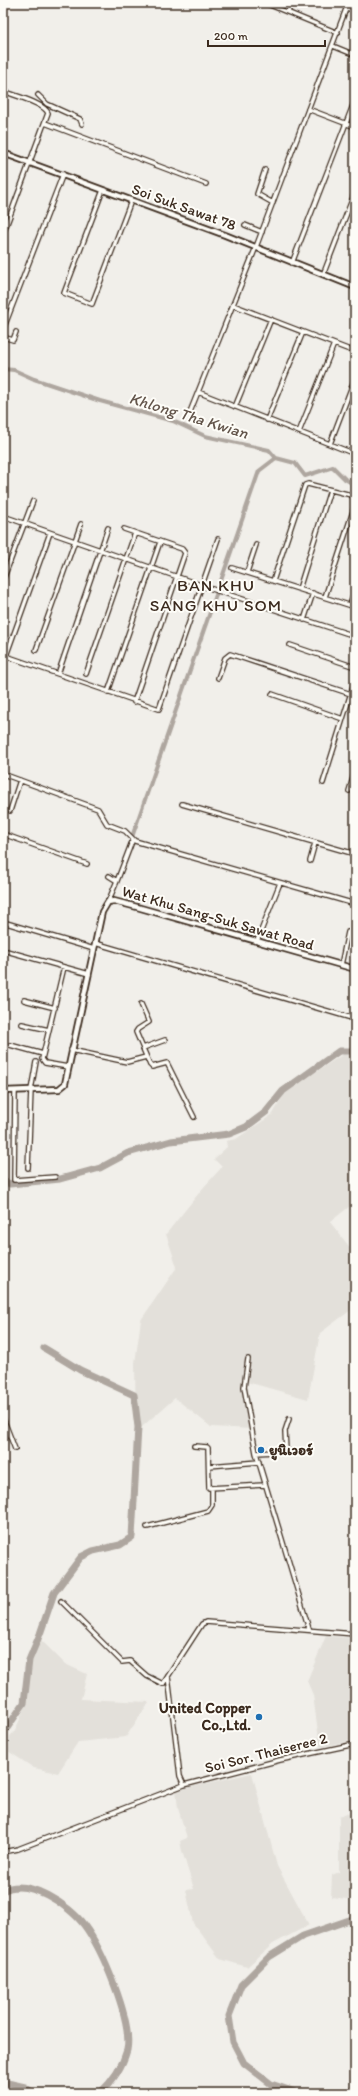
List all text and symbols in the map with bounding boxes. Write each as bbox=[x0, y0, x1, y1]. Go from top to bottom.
scale bar bbox=[208, 22, 325, 48]
text: 200 m bbox=[214, 29, 248, 43]
street label: Soi Suk Sawat 78 bbox=[129, 180, 239, 234]
water label: Khlong Tha Kwian bbox=[127, 388, 251, 443]
district label: BAN KHU SANG KHU SOM bbox=[150, 575, 282, 615]
street label: Wat Khu Sang-Suk Sawat Road bbox=[120, 882, 316, 954]
place label: ยูนิเวอร์ bbox=[269, 1441, 313, 1461]
marker: ยูนิเวอร์ bbox=[256, 1445, 266, 1455]
place label: United Copper Co.,Ltd. bbox=[159, 1699, 252, 1734]
marker: United Copper Co.,Ltd. bbox=[254, 1712, 264, 1722]
street label: Soi Sor. Thaiseree 2 bbox=[203, 1729, 329, 1777]

